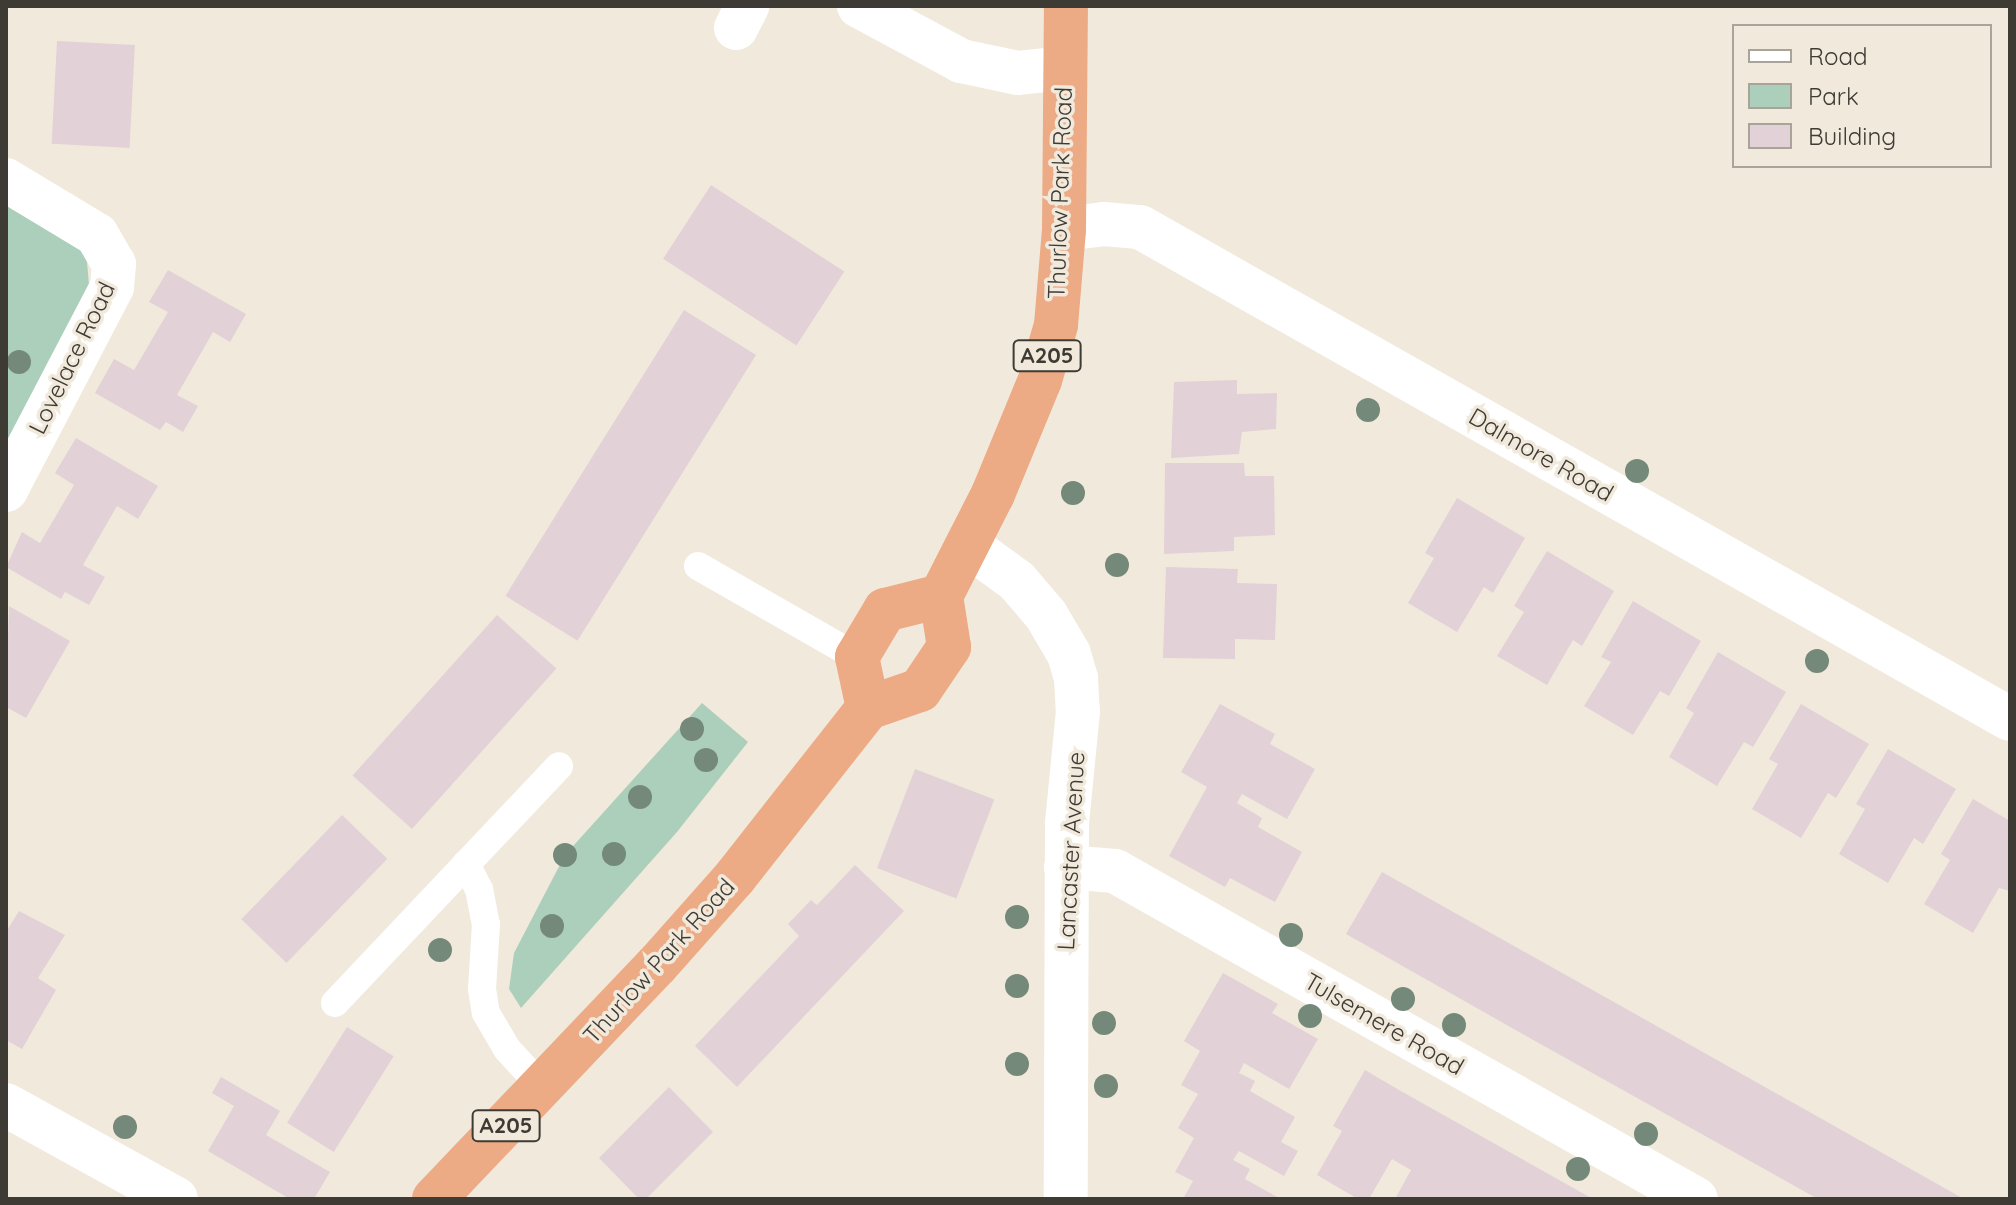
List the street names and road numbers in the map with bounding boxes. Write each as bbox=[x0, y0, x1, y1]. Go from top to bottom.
street label: Thurlow Park Road bbox=[1042, 86, 1078, 300]
street label: Lovelace Road bbox=[23, 277, 121, 439]
road number: A205 bbox=[1011, 338, 1083, 374]
street label: Dalmore Road bbox=[1464, 402, 1618, 508]
street label: Lancaster Avenue bbox=[1051, 751, 1091, 951]
street label: Thurlow Park Road bbox=[577, 872, 741, 1050]
street label: Tulsemere Road bbox=[1299, 967, 1469, 1081]
road number: A205 bbox=[470, 1108, 542, 1144]

